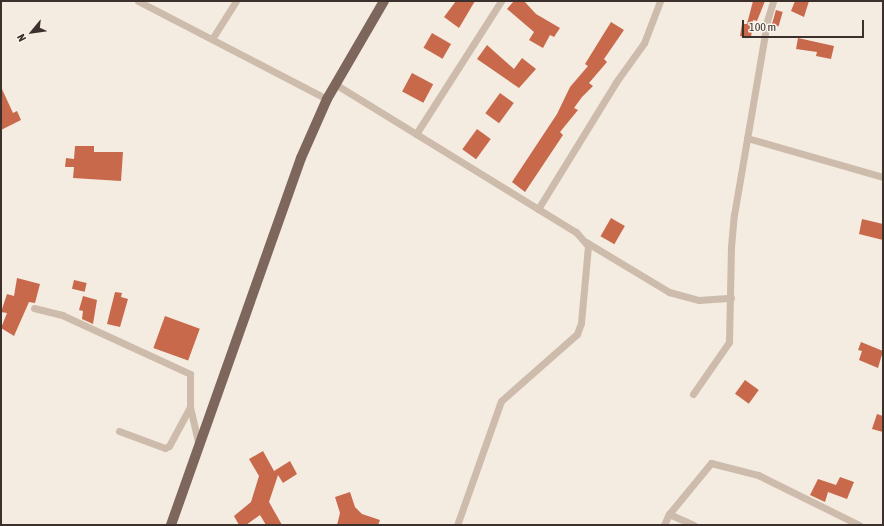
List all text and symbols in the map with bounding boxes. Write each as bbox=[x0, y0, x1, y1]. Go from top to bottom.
north arrow bbox=[12, 12, 52, 52]
scale bar bbox=[744, 12, 866, 38]
text: 100 m bbox=[749, 20, 776, 34]
text: N bbox=[15, 32, 28, 44]

